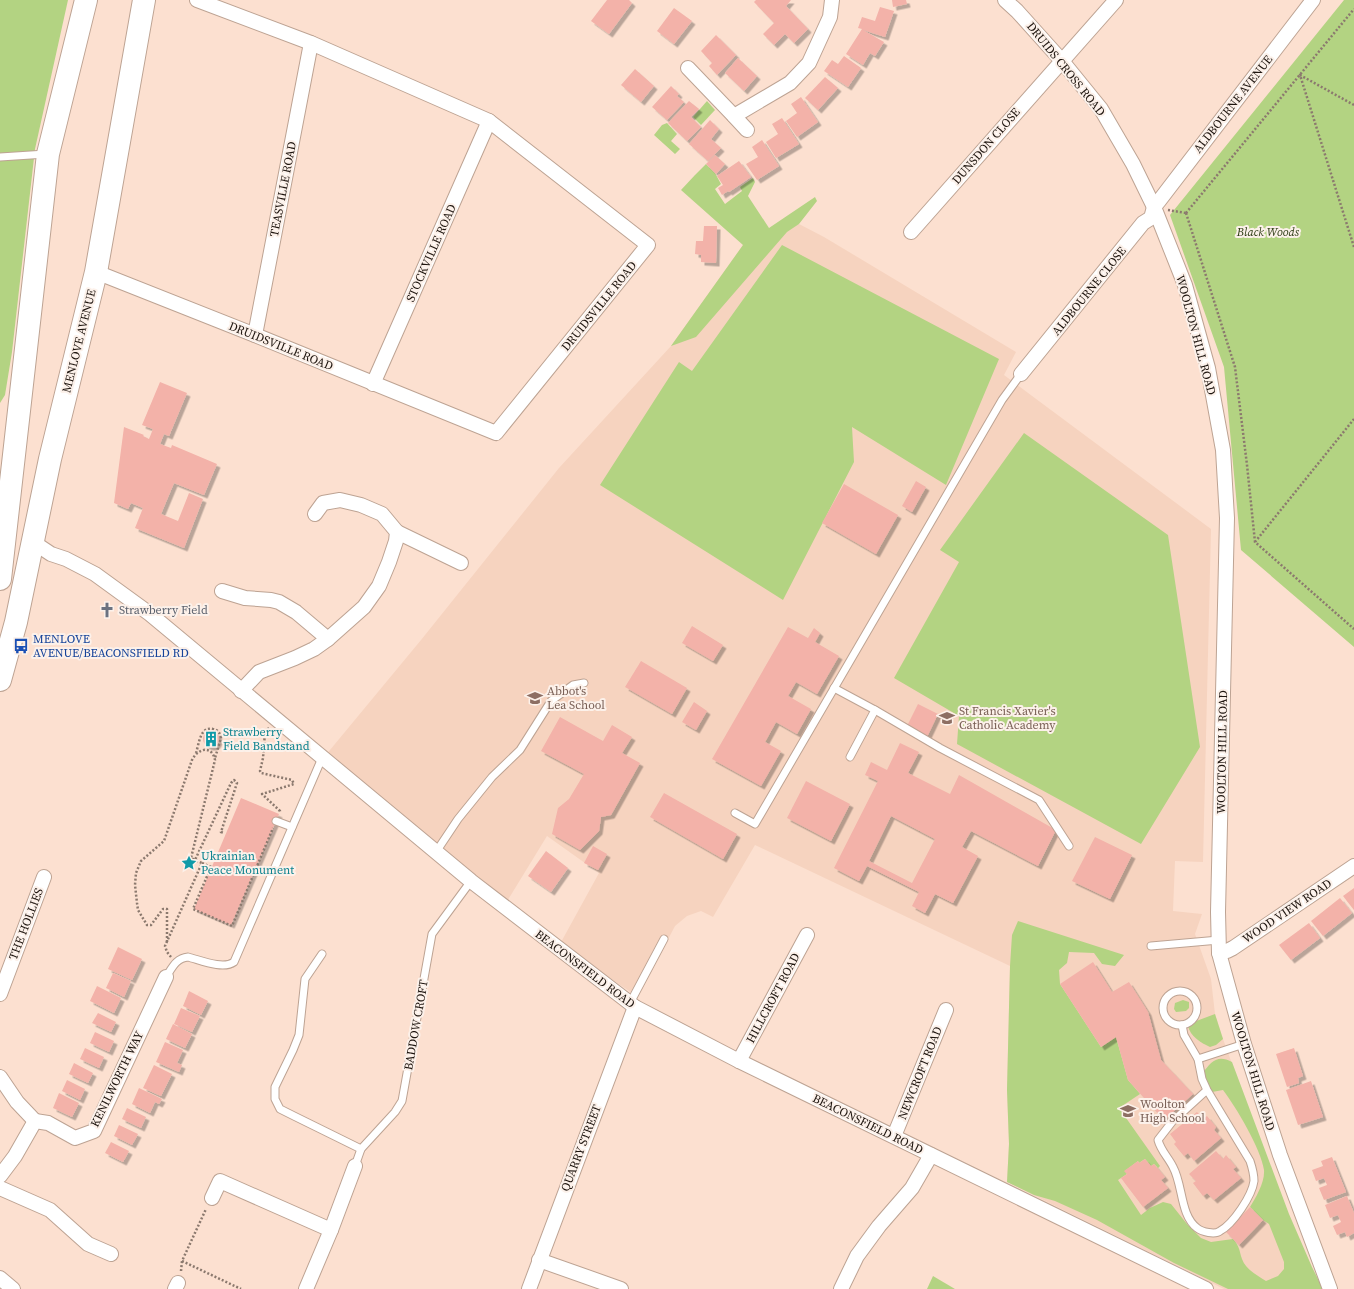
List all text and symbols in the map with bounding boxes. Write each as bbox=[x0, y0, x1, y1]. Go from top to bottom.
street label: DRUIDS CROSS ROAD bbox=[1023, 19, 1109, 119]
street label: ALDBOURNE AVENUE bbox=[1190, 52, 1276, 156]
street label: DUNSDON CLOSE bbox=[948, 104, 1024, 188]
street label: TEASVILLE ROAD bbox=[266, 140, 300, 238]
street label: STOCKVILLE ROAD bbox=[402, 202, 460, 304]
park label: Black Woods bbox=[1236, 224, 1300, 240]
street label: ALDBOURNE CLOSE bbox=[1048, 243, 1130, 339]
street label: DRUIDSVILLE ROAD bbox=[558, 258, 640, 354]
street label: WOOLTON HILL ROAD bbox=[1172, 273, 1220, 397]
street label: MENLOVE AVENUE bbox=[58, 288, 100, 394]
street label: DRUIDSVILLE ROAD bbox=[226, 318, 336, 374]
church icon: Strawberry Field bbox=[98, 601, 116, 619]
place label: Strawberry Field bbox=[119, 602, 208, 618]
place label: MENLOVE AVENUE/BEACONSFIELD RD bbox=[33, 631, 189, 661]
bus stop icon: MENLOVE AVENUE/BEACONSFIELD RD bbox=[12, 637, 30, 655]
place label: Abbot's Lea School bbox=[547, 683, 605, 713]
school or university icon: Abbot's Lea School bbox=[526, 689, 544, 707]
street label: WOOLTON HILL ROAD bbox=[1213, 690, 1231, 814]
place label: St Francis Xavier's Catholic Academy bbox=[959, 703, 1056, 733]
school or university icon: St Francis Xavier's Catholic Academy bbox=[938, 709, 956, 727]
place label: Strawberry Field Bandstand bbox=[223, 724, 310, 754]
building icon: Strawberry Field Bandstand bbox=[202, 730, 220, 748]
place label: Ukrainian Peace Monument bbox=[201, 848, 294, 878]
place icon: Ukrainian Peace Monument bbox=[180, 854, 198, 872]
street label: WOOD VIEW ROAD bbox=[1239, 875, 1335, 947]
street label: THE HOLLIES bbox=[5, 886, 47, 962]
street label: BEACONSFIELD ROAD bbox=[532, 926, 638, 1012]
street label: HILLCROFT ROAD bbox=[742, 950, 804, 1046]
street label: BADDOW CROFT bbox=[400, 978, 432, 1071]
street label: WOOLTON HILL ROAD bbox=[1227, 1009, 1279, 1133]
street label: NEWCROFT ROAD bbox=[894, 1024, 946, 1122]
street label: KENILWORTH WAY bbox=[87, 1028, 147, 1130]
street label: BEACONSFIELD ROAD bbox=[810, 1090, 926, 1158]
place label: Woolton High School bbox=[1140, 1096, 1205, 1126]
street label: QUARRY STREET bbox=[557, 1102, 605, 1194]
school or university icon: Woolton High School bbox=[1119, 1102, 1137, 1120]

